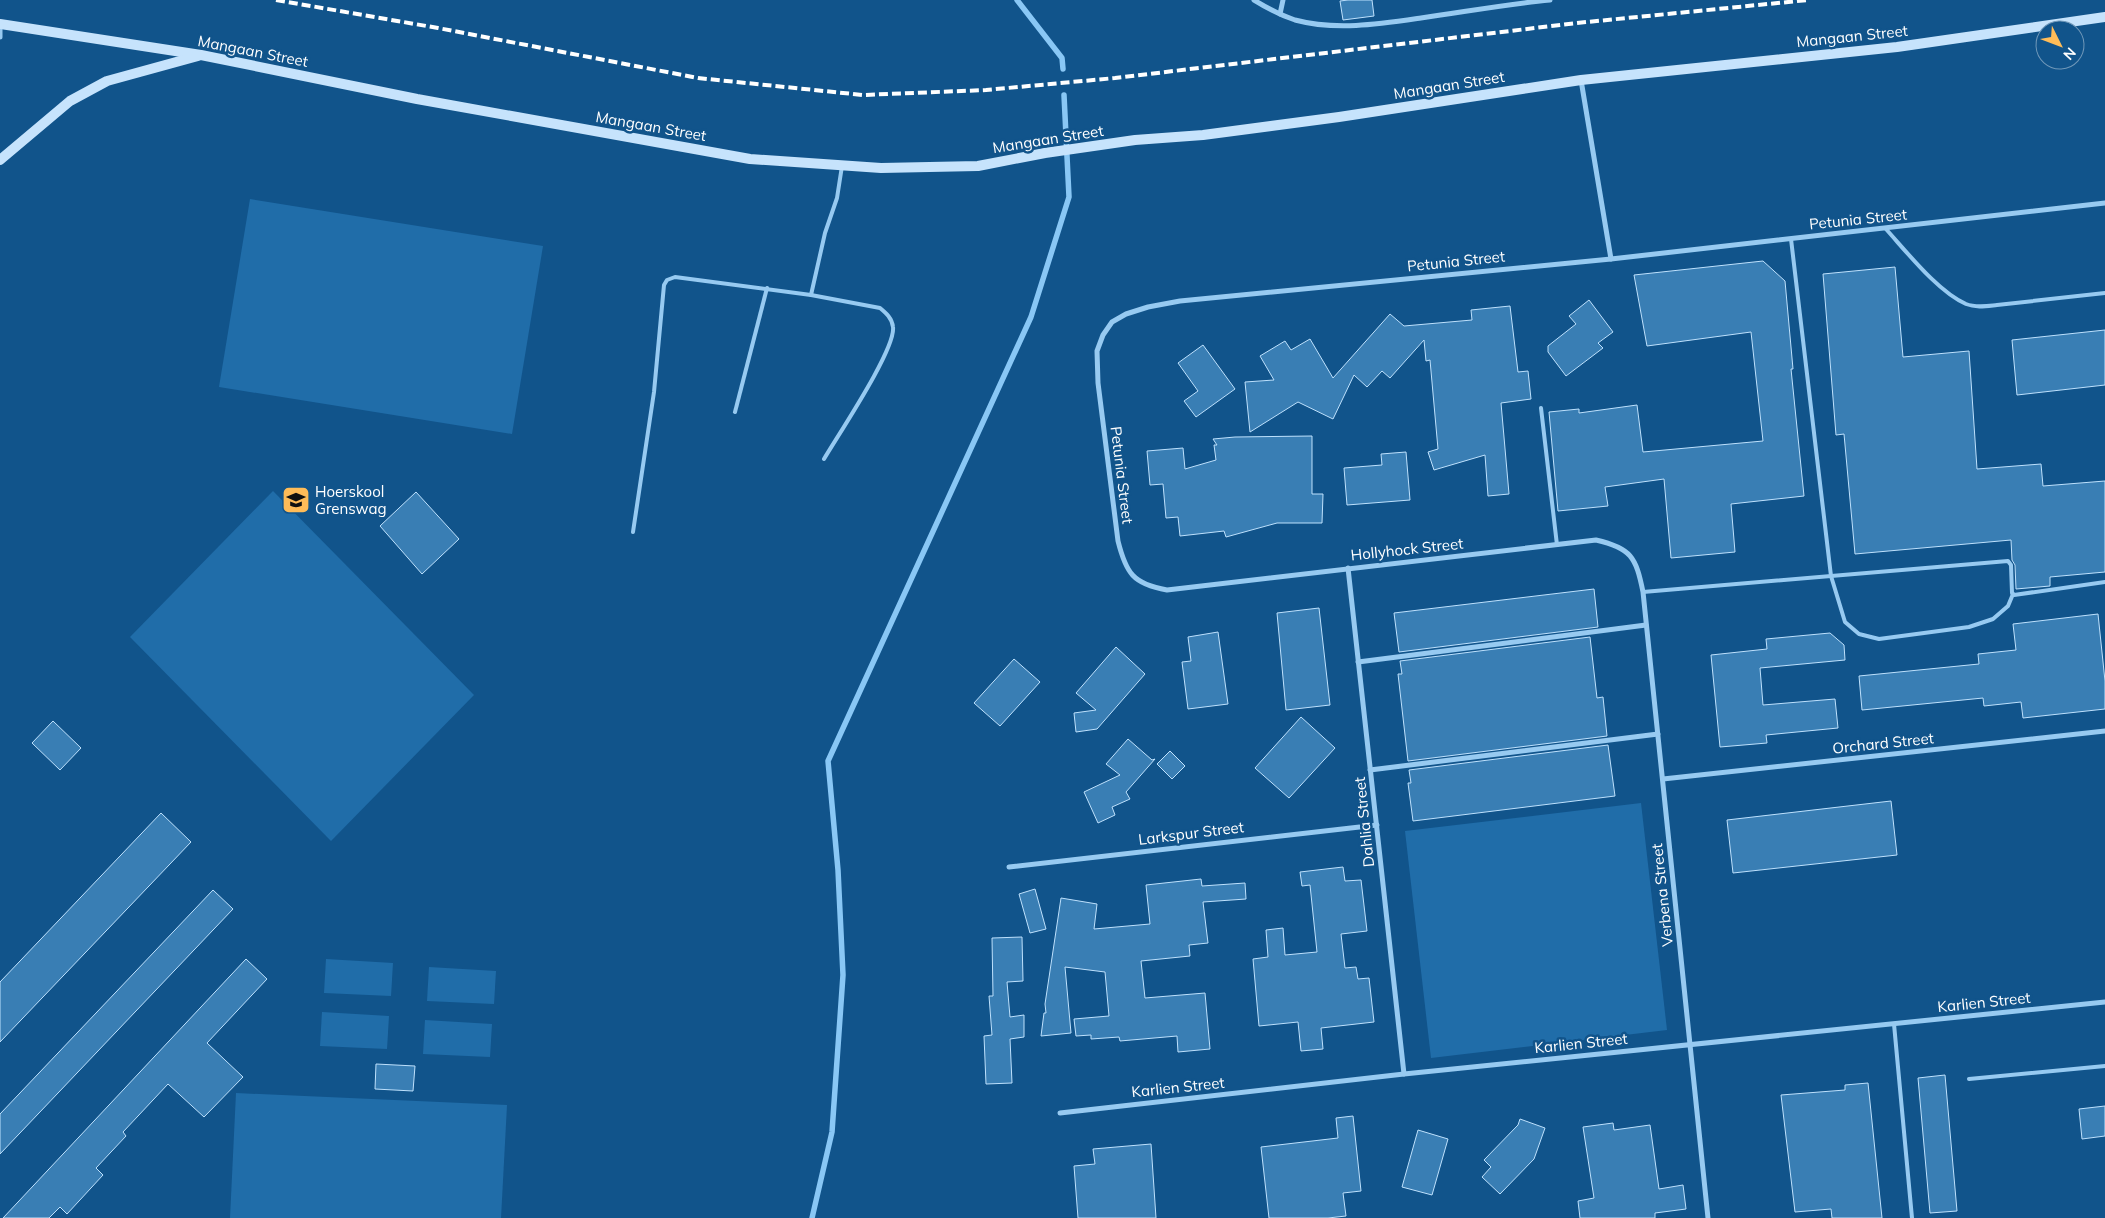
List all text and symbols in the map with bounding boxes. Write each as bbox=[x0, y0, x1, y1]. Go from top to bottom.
north arrow bbox=[2035, 20, 2085, 70]
street label: Mangaan Street bbox=[1795, 21, 1909, 51]
street label: Mangaan Street bbox=[196, 31, 310, 71]
text: N bbox=[2059, 44, 2080, 64]
street label: Mangaan Street bbox=[1392, 67, 1506, 103]
street label: Mangaan Street bbox=[594, 107, 708, 145]
street label: Mangaan Street bbox=[991, 121, 1105, 157]
street label: Petunia Street bbox=[1808, 204, 1908, 234]
street label: Petunia Street bbox=[1406, 246, 1506, 276]
street label: Petunia Street bbox=[1107, 425, 1137, 525]
place label: Hoerskool Grenswag bbox=[315, 482, 386, 518]
school or university icon: Hoerskool Grenswag bbox=[281, 485, 311, 515]
street label: Hollyhock Street bbox=[1350, 534, 1464, 564]
street label: Orchard Street bbox=[1831, 728, 1935, 758]
street label: Dahlia Street bbox=[1350, 776, 1378, 868]
street label: Larkspur Street bbox=[1137, 817, 1245, 849]
street label: Verbena Street bbox=[1647, 843, 1677, 947]
street label: Karlien Street bbox=[1937, 988, 2031, 1016]
street label: Karlien Street bbox=[1534, 1029, 1628, 1057]
street label: Karlien Street bbox=[1131, 1073, 1225, 1101]

